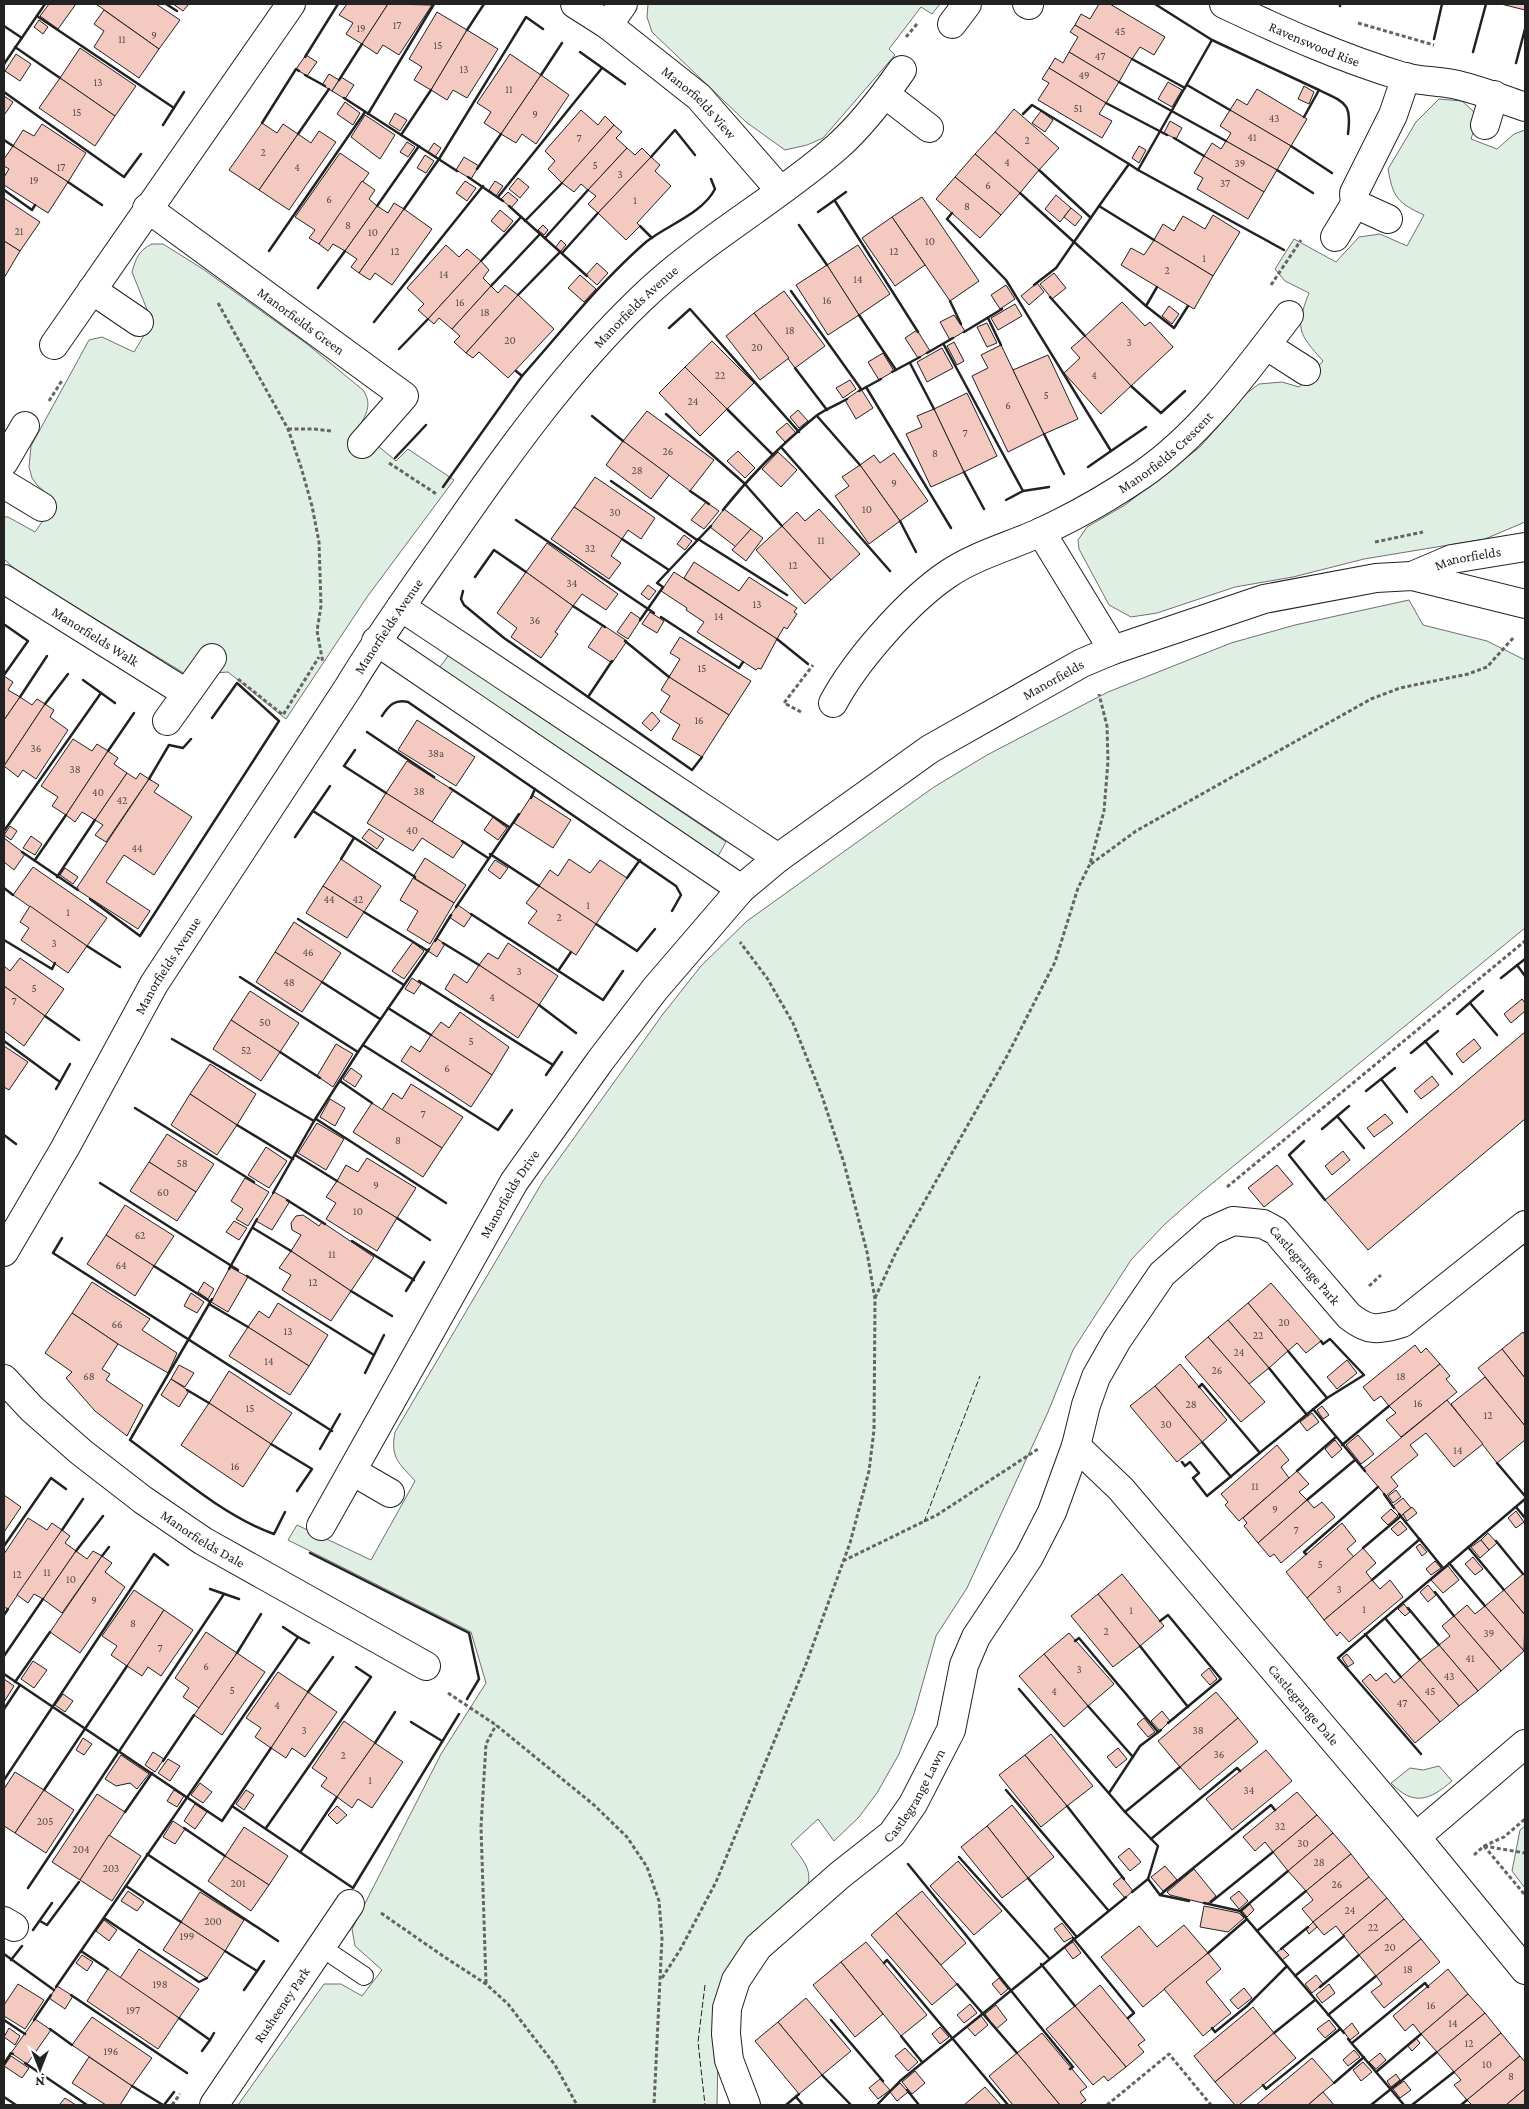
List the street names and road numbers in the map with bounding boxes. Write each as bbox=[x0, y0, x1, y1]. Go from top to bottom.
street label: Ravenswood Rise bbox=[1267, 18, 1362, 70]
street label: Manorfields View bbox=[659, 63, 740, 143]
street label: Manorfields Avenue bbox=[590, 262, 681, 351]
street label: Manorfields Green bbox=[255, 284, 348, 358]
street label: Manorfields Crescent bbox=[1115, 408, 1216, 496]
street label: Manorfields bbox=[1432, 543, 1502, 574]
street label: Manorfields Avenue bbox=[351, 575, 426, 677]
street label: Manorfields Walk bbox=[49, 603, 142, 670]
street label: Manorfields bbox=[1020, 656, 1086, 703]
street label: Manorfields Avenue bbox=[131, 914, 204, 1017]
street label: Manorfields Drive bbox=[476, 1146, 543, 1241]
street label: Castlegrange Park bbox=[1267, 1221, 1344, 1308]
street label: Manorfields Dale bbox=[158, 1507, 248, 1571]
street label: Castlegrange Dale bbox=[1265, 1661, 1343, 1749]
street label: Castlegrange Lawn bbox=[880, 1746, 948, 1846]
street label: Rusheeney Park bbox=[251, 1964, 313, 2046]

